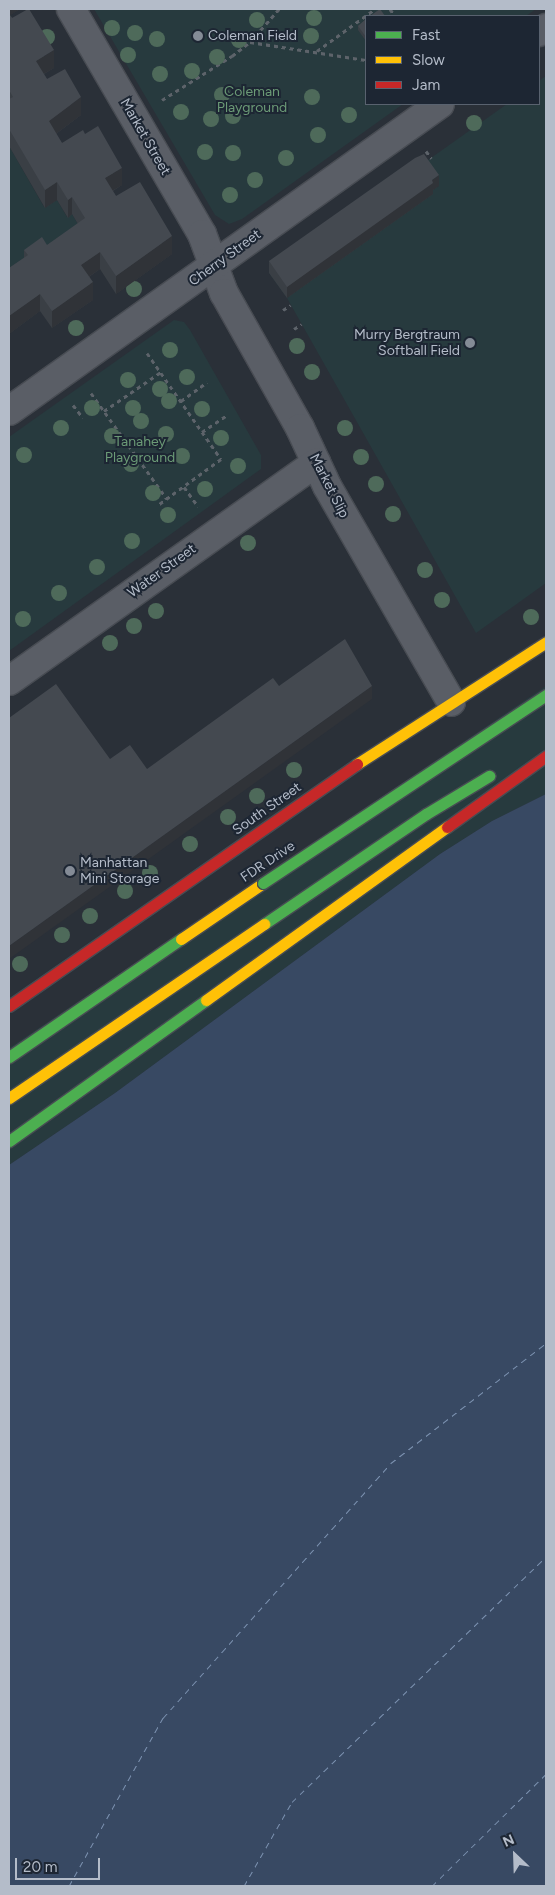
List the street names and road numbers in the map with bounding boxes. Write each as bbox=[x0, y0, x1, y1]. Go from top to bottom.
street label: Market Street bbox=[116, 96, 174, 178]
street label: Cherry Street bbox=[186, 226, 264, 290]
street label: Market Slip bbox=[306, 451, 352, 521]
street label: Water Street bbox=[125, 541, 199, 601]
street label: South Street bbox=[229, 779, 305, 839]
street label: FDR Drive bbox=[238, 838, 298, 886]

